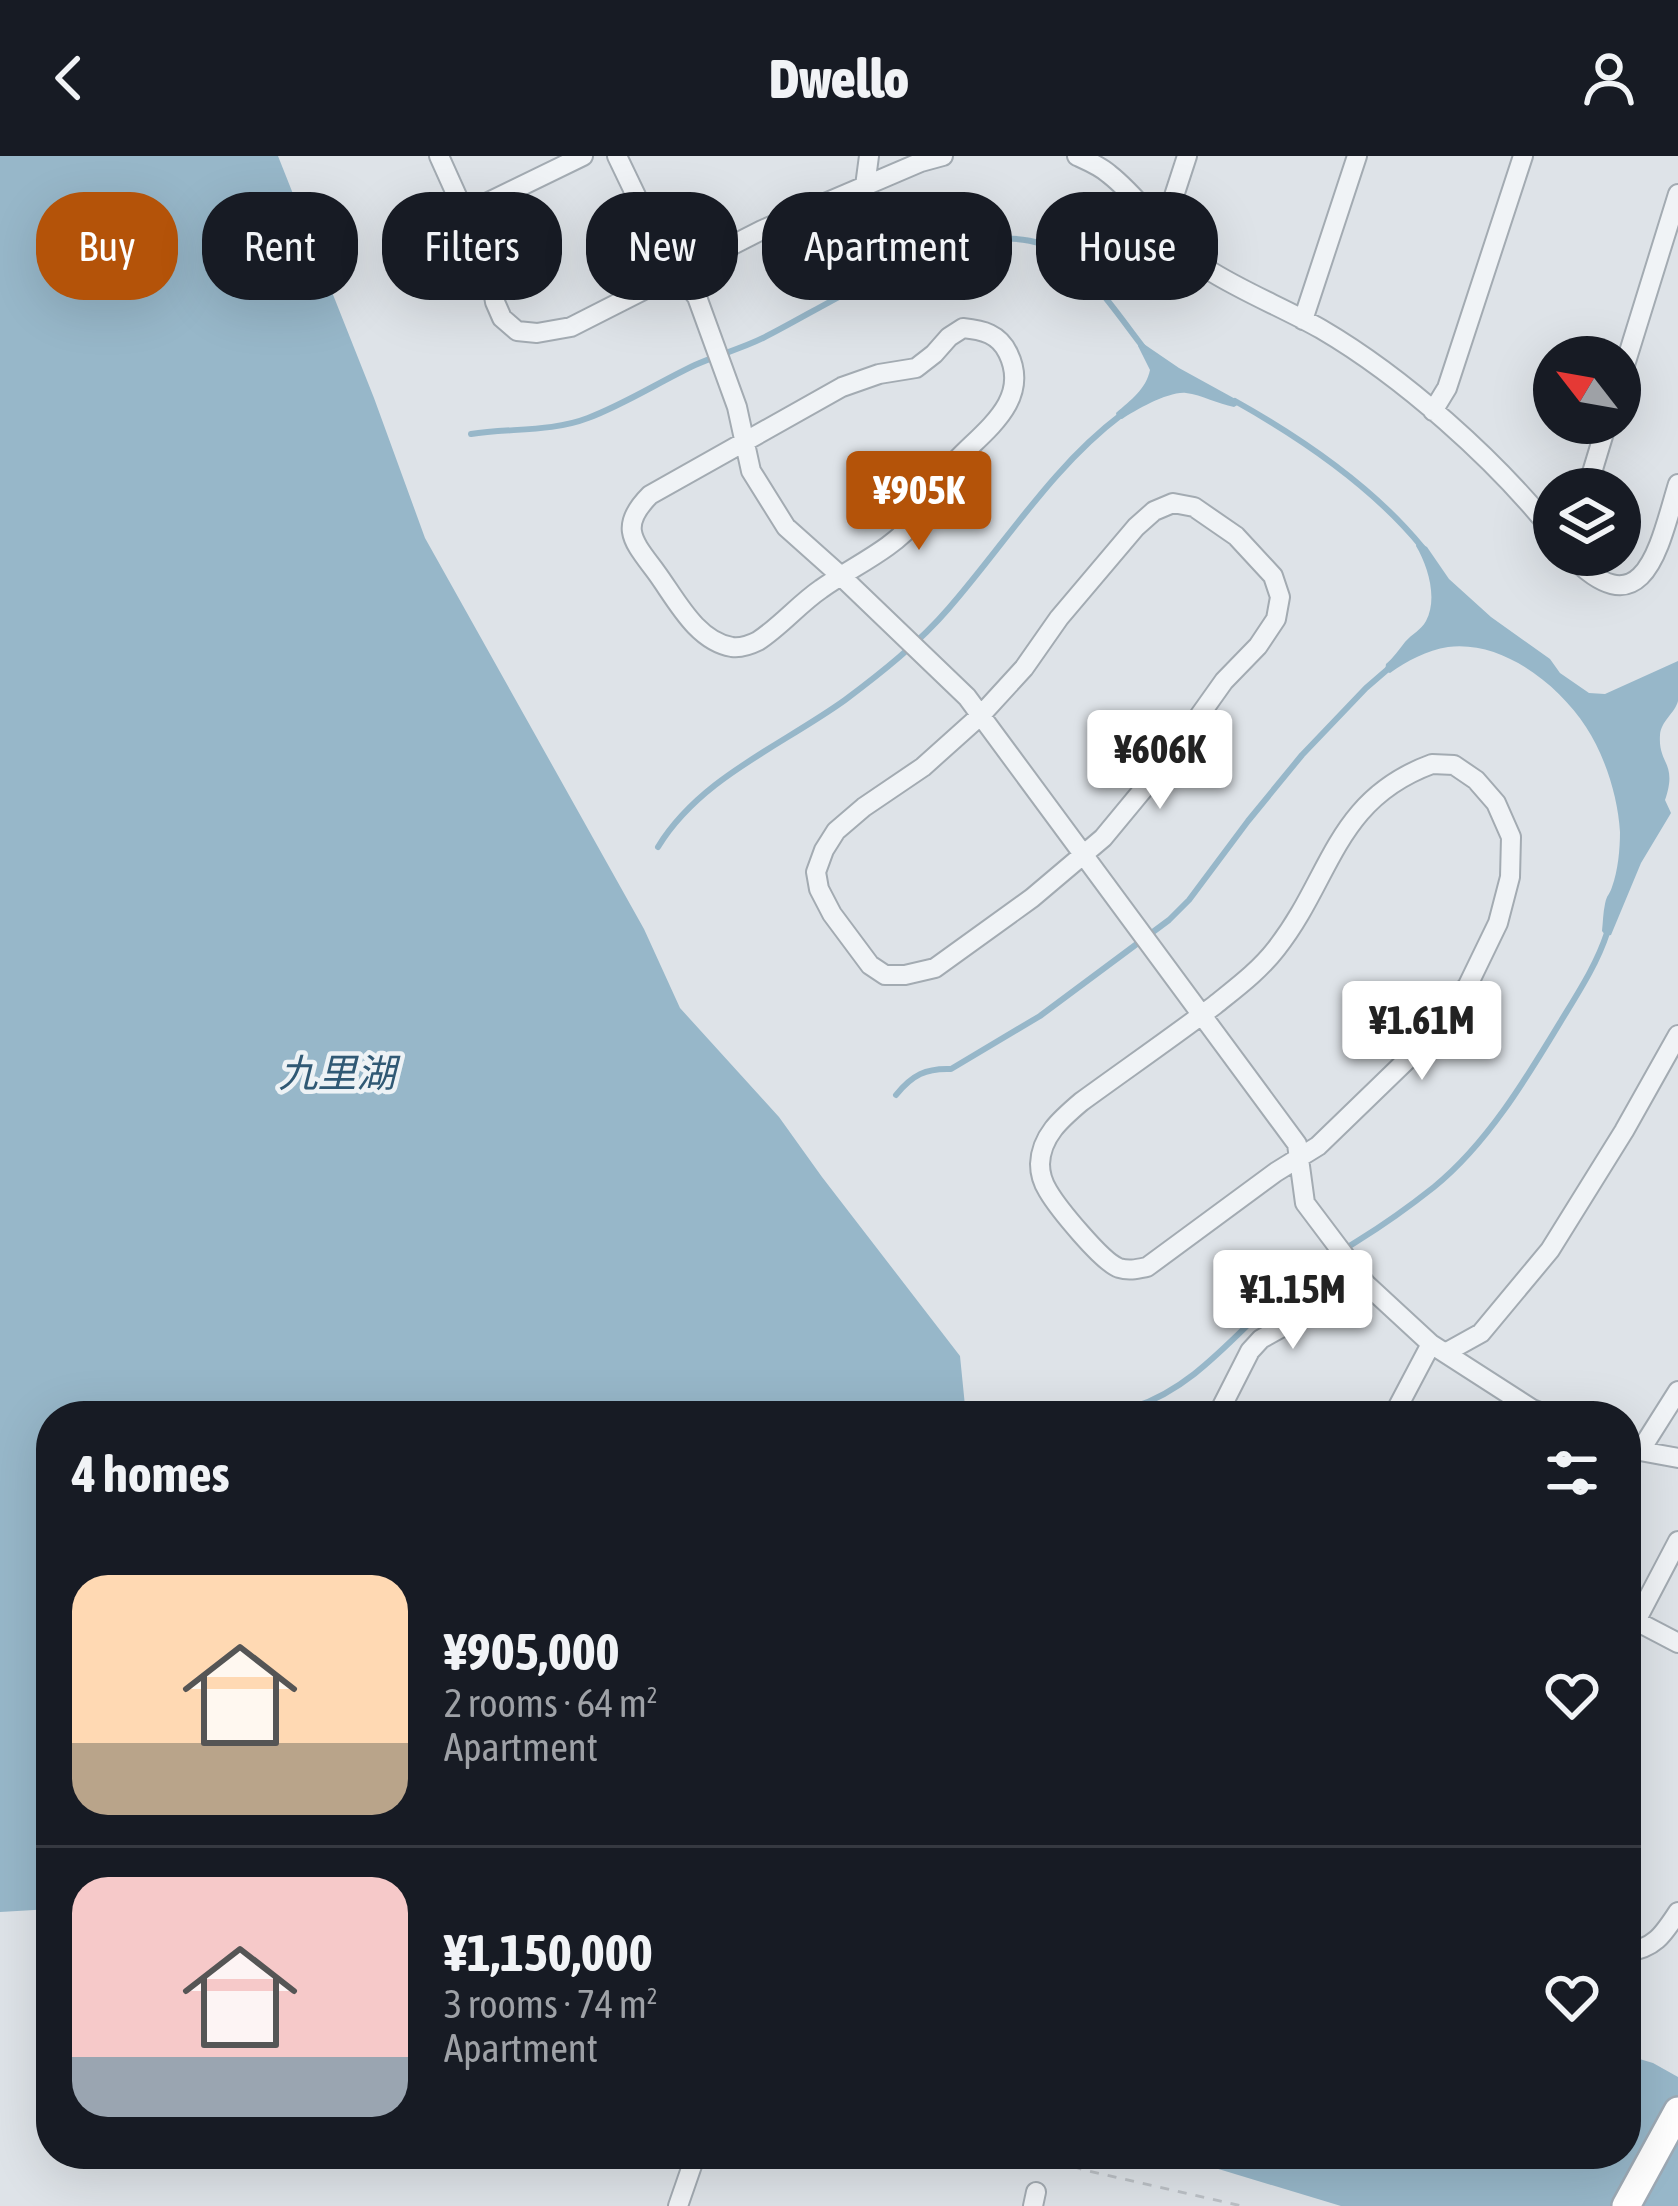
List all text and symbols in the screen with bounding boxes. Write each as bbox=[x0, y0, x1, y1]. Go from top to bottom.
icon: back bbox=[36, 45, 102, 111]
icon: person bbox=[1576, 45, 1642, 111]
text: Dwello bbox=[769, 48, 909, 109]
chip: Buy bbox=[36, 192, 178, 300]
chip: Rent bbox=[202, 192, 358, 300]
chip: Filters bbox=[382, 192, 562, 300]
chip: New bbox=[586, 192, 738, 300]
chip: Apartment bbox=[762, 192, 1012, 300]
chip: House bbox=[1036, 192, 1218, 300]
north arrow bbox=[1533, 336, 1641, 444]
map controls bbox=[1533, 336, 1641, 576]
pin: ¥905K bbox=[835, 451, 1003, 553]
text: ¥905K bbox=[873, 468, 965, 512]
button: layers bbox=[1533, 468, 1641, 576]
pin: ¥606K bbox=[1076, 710, 1244, 812]
text: ¥606K bbox=[1114, 727, 1206, 771]
pin: ¥1.61M bbox=[1324, 981, 1520, 1083]
text: ¥1.61M bbox=[1369, 998, 1475, 1042]
water label: 九里湖 bbox=[278, 1051, 401, 1095]
pin: ¥1.15M bbox=[1195, 1250, 1391, 1352]
text: ¥1.15M bbox=[1240, 1267, 1346, 1311]
icon: filters bbox=[1539, 1440, 1605, 1506]
text: 4 homes bbox=[72, 1444, 230, 1503]
text: ¥905,000 bbox=[444, 1622, 620, 1681]
icon: home bbox=[168, 1623, 312, 1767]
icon: heart bbox=[1539, 1662, 1605, 1728]
text: 2 rooms · 64 m² bbox=[444, 1681, 658, 1725]
text: Apartment bbox=[444, 1725, 598, 1769]
text: ¥1,150,000 bbox=[444, 1923, 653, 1982]
icon: home bbox=[168, 1925, 312, 2069]
icon: heart bbox=[1539, 1964, 1605, 2030]
text: 3 rooms · 74 m² bbox=[444, 1982, 658, 2026]
text: Apartment bbox=[444, 2026, 598, 2070]

